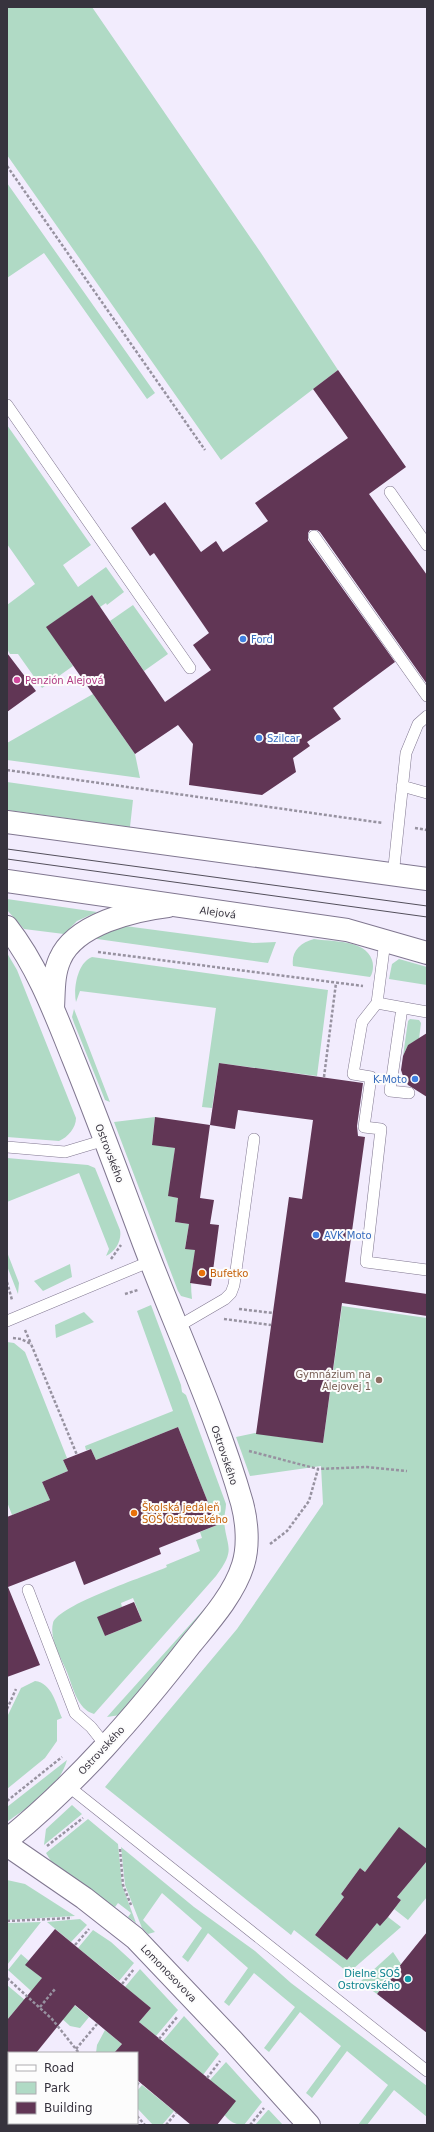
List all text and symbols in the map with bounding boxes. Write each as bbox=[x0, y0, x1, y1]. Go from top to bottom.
marker: Ford bbox=[238, 634, 248, 644]
place label: Ford bbox=[251, 634, 273, 645]
marker: Penzión Alejová bbox=[12, 675, 22, 685]
place label: Penzión Alejová bbox=[25, 675, 104, 686]
marker: Szilcar bbox=[254, 733, 264, 743]
place label: Szilcar bbox=[267, 733, 301, 744]
street label: Alejová bbox=[199, 904, 237, 920]
place label: K-Moto bbox=[373, 1074, 407, 1085]
marker: K-Moto bbox=[410, 1074, 420, 1084]
street label: Ostrovského bbox=[93, 1122, 126, 1184]
marker: AVK Moto bbox=[311, 1230, 321, 1240]
place label: AVK Moto bbox=[324, 1230, 372, 1241]
marker: Bufetko bbox=[197, 1268, 207, 1278]
place label: Bufetko bbox=[210, 1268, 248, 1279]
place label: Gymnázium na Alejovej 1 bbox=[295, 1369, 371, 1392]
marker: Gymnázium na Alejovej 1 bbox=[374, 1375, 384, 1385]
street label: Ostrovského bbox=[209, 1424, 240, 1486]
place label: Školská jedáleň SOŠ Ostrovského bbox=[142, 1501, 228, 1525]
marker: Školská jedáleň SOŠ Ostrovského bbox=[129, 1508, 139, 1518]
street label: Ostrovského bbox=[76, 1724, 127, 1777]
street label: Lomonosovova bbox=[139, 1942, 199, 2004]
place label: Dielne SOŠ Ostrovského bbox=[338, 1967, 400, 1991]
marker: Dielne SOŠ Ostrovského bbox=[403, 1974, 413, 1984]
legend bbox=[8, 2052, 138, 2124]
text: Road bbox=[44, 2061, 74, 2075]
text: Park bbox=[44, 2081, 70, 2095]
text: Building bbox=[44, 2101, 93, 2115]

